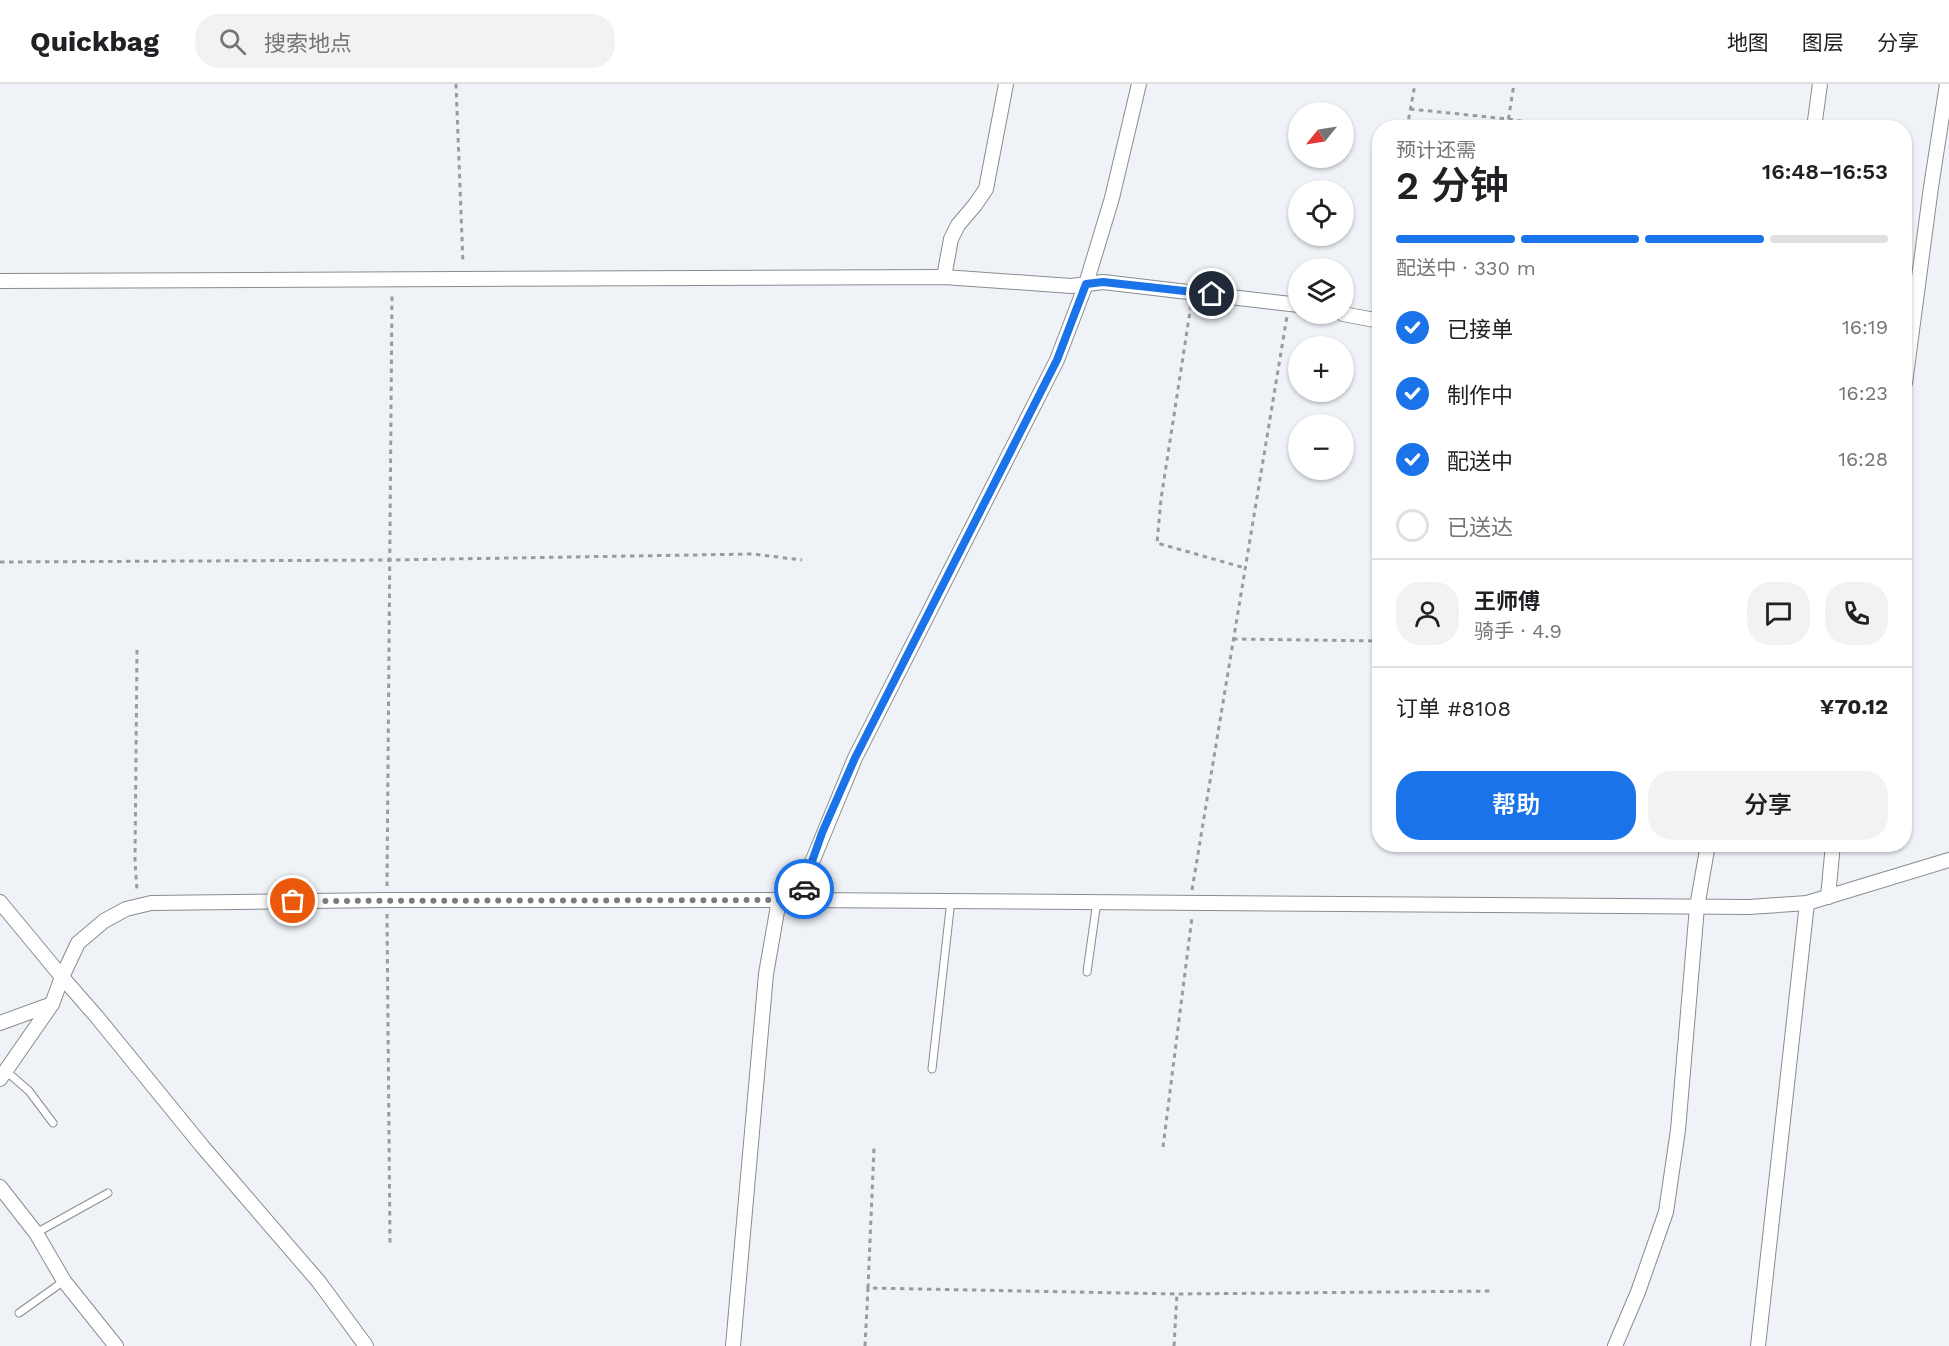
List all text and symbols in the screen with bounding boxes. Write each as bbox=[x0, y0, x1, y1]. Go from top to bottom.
search box bbox=[195, 14, 615, 68]
text: Quickbag bbox=[30, 25, 159, 58]
icon: search bbox=[216, 25, 249, 58]
text: 地图 bbox=[1727, 30, 1769, 55]
text: 图层 bbox=[1802, 30, 1844, 55]
text: 分享 bbox=[1877, 30, 1919, 55]
text: 搜索地点 bbox=[264, 31, 352, 56]
north arrow bbox=[1288, 102, 1354, 168]
map controls bbox=[1288, 102, 1354, 480]
text: 预计还需 bbox=[1396, 138, 1476, 162]
text: 16:48–16:53 bbox=[1762, 159, 1888, 184]
text: 2 分钟 bbox=[1396, 163, 1509, 208]
button: locate bbox=[1288, 180, 1354, 246]
text: 配送中 · 330 m bbox=[1396, 256, 1536, 280]
button: layers bbox=[1288, 258, 1354, 324]
pin bbox=[1186, 268, 1237, 319]
icon: home bbox=[1195, 277, 1228, 310]
icon: check bbox=[1396, 311, 1429, 344]
text: 16:19 bbox=[1842, 315, 1888, 339]
text: 已接单 bbox=[1447, 317, 1513, 342]
button: + bbox=[1288, 336, 1354, 402]
icon: check bbox=[1396, 377, 1429, 410]
text: 16:23 bbox=[1839, 381, 1888, 405]
text: 制作中 bbox=[1447, 383, 1513, 408]
button: − bbox=[1288, 414, 1354, 480]
icon: check bbox=[1396, 443, 1429, 476]
text: 16:28 bbox=[1838, 447, 1888, 471]
text: 配送中 bbox=[1447, 449, 1513, 474]
text: 已送达 bbox=[1447, 515, 1513, 540]
button: person bbox=[1396, 582, 1459, 645]
button: chat bbox=[1747, 582, 1810, 645]
button: phone bbox=[1825, 582, 1888, 645]
text: 王师傅 bbox=[1474, 589, 1540, 614]
text: 骑手 · 4.9 bbox=[1474, 619, 1562, 643]
text: ¥70.12 bbox=[1820, 694, 1888, 719]
text: 订单 #8108 bbox=[1396, 696, 1511, 721]
button: 帮助 bbox=[1396, 771, 1636, 840]
button: 分享 bbox=[1648, 771, 1888, 840]
courier bbox=[774, 859, 834, 919]
icon: car bbox=[788, 873, 821, 906]
pin bbox=[267, 875, 318, 926]
icon: bag bbox=[276, 884, 309, 917]

